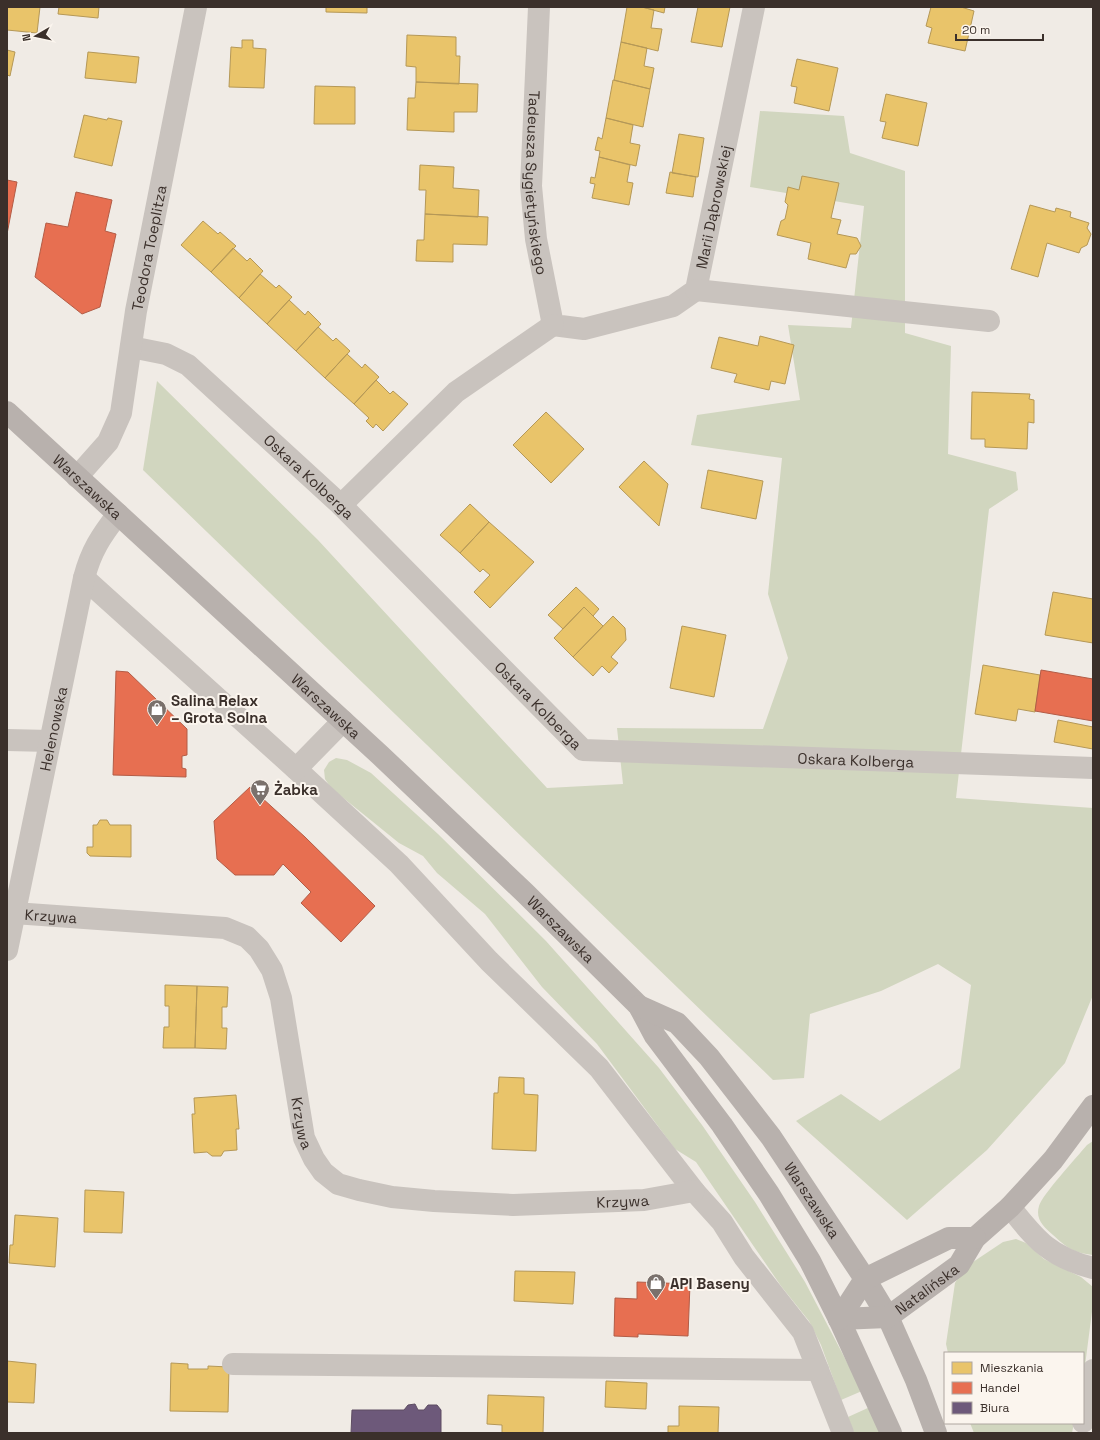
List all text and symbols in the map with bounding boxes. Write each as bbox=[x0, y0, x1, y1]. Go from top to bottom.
north arrow bbox=[16, 16, 56, 56]
scale bar bbox=[956, 16, 1043, 42]
text: 20 m bbox=[962, 22, 990, 38]
text: N bbox=[19, 33, 34, 42]
street label: Tadeusza Sygietyńskiego bbox=[521, 90, 552, 276]
street label: Marii Dąbrowskiej bbox=[691, 144, 735, 270]
street label: Teodora Toeplitza bbox=[127, 183, 170, 312]
street label: Oskara Kolberga bbox=[260, 430, 359, 523]
street label: Warszawska bbox=[49, 450, 127, 523]
street label: Oskara Kolberga bbox=[491, 657, 587, 754]
street label: Warszawska bbox=[288, 669, 365, 743]
street label: Helenowska bbox=[35, 684, 71, 773]
place label: Salina Relax – Grota Solna bbox=[171, 691, 268, 727]
shop icon: Salina Relax – Grota Solna bbox=[146, 698, 168, 726]
street label: Oskara Kolberga bbox=[797, 748, 915, 771]
supermarket icon: Żabka bbox=[249, 778, 271, 806]
place label: Żabka bbox=[274, 780, 318, 799]
street label: Warszawska bbox=[523, 891, 599, 967]
street label: Krzywa bbox=[24, 904, 78, 927]
street label: Krzywa bbox=[288, 1096, 317, 1152]
street label: Warszawska bbox=[781, 1158, 845, 1242]
street label: Krzywa bbox=[596, 1190, 651, 1211]
street label: Natalińska bbox=[891, 1259, 963, 1318]
shop icon: API Baseny bbox=[645, 1272, 667, 1300]
place label: API Baseny bbox=[670, 1274, 750, 1293]
legend bbox=[944, 1352, 1084, 1424]
text: Mieszkania bbox=[980, 1360, 1044, 1376]
text: Handel bbox=[980, 1380, 1020, 1396]
text: Biura bbox=[980, 1400, 1010, 1416]

